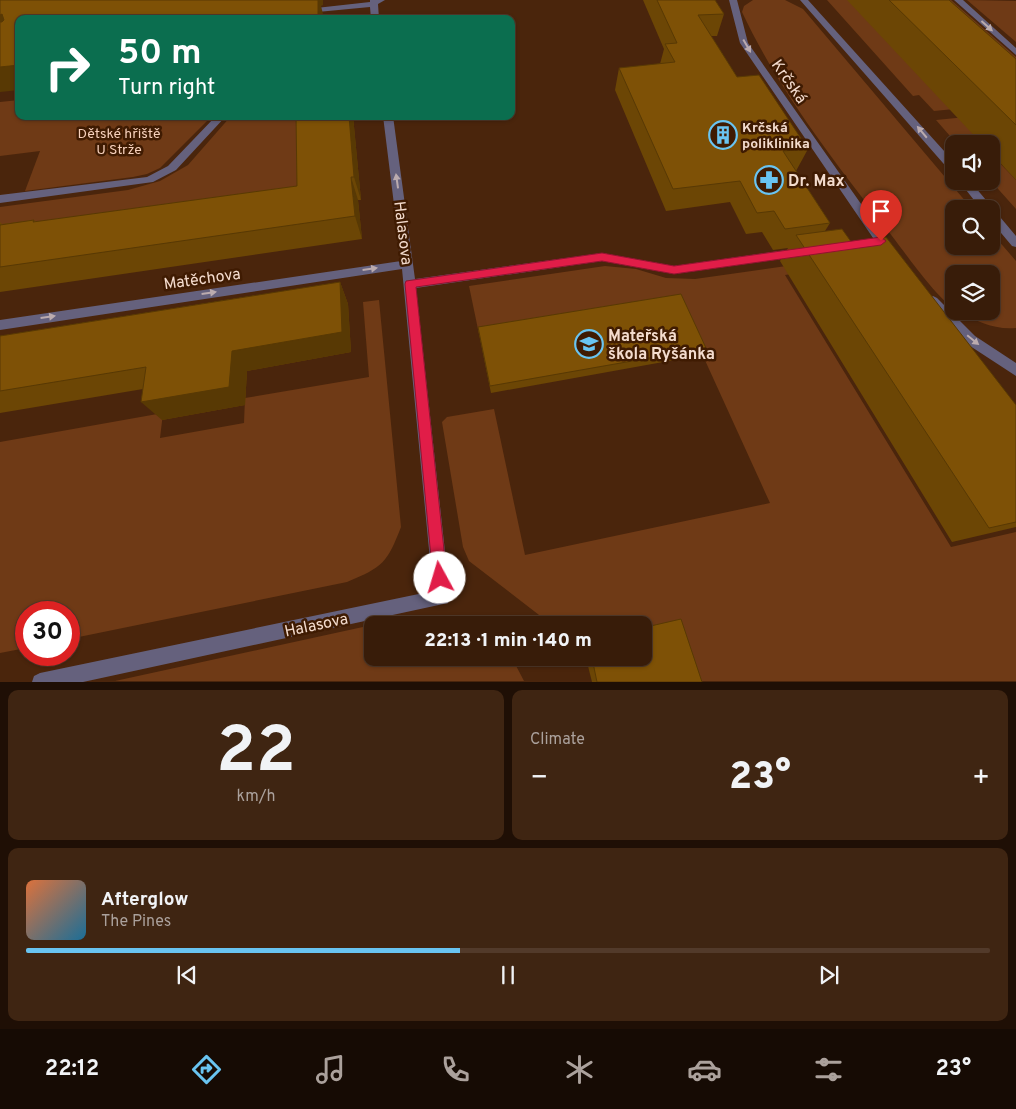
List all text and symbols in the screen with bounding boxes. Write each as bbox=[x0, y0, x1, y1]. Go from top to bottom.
one-way arrow bbox=[981, 20, 993, 32]
text: 50 m bbox=[118, 32, 202, 76]
icon: right bbox=[35, 35, 100, 100]
one-way arrow bbox=[743, 39, 752, 52]
street label: Krčská bbox=[766, 56, 811, 108]
text: Turn right bbox=[118, 75, 215, 102]
building icon: Krčská poliklinika bbox=[708, 120, 738, 150]
place label: Krčská poliklinika bbox=[742, 120, 810, 153]
park label: Dětské hřiště U Strže bbox=[78, 126, 160, 159]
one-way arrow bbox=[917, 126, 928, 139]
map controls bbox=[945, 135, 1000, 320]
button: sound bbox=[945, 135, 1000, 190]
pharmacy icon: Dr. Max bbox=[754, 165, 784, 195]
one-way arrow bbox=[393, 172, 401, 188]
place label: Dr. Max bbox=[788, 172, 845, 192]
pin bbox=[860, 190, 902, 241]
icon: arrive bbox=[867, 197, 895, 225]
street label: Halasova bbox=[388, 200, 416, 266]
button: search bbox=[945, 200, 1000, 255]
street label: Matěchova bbox=[163, 265, 242, 295]
one-way arrow bbox=[362, 265, 378, 273]
button: layers bbox=[945, 265, 1000, 320]
one-way arrow bbox=[201, 289, 217, 297]
one-way arrow bbox=[41, 313, 57, 321]
place label: Mateřská škola Ryšánka bbox=[608, 327, 715, 365]
school or university icon: Mateřská škola Ryšánka bbox=[574, 329, 604, 359]
one-way arrow bbox=[966, 335, 979, 346]
position arrow bbox=[413, 551, 465, 603]
speed limit sign: 30 bbox=[15, 601, 80, 666]
street label: Halasova bbox=[283, 609, 350, 642]
text: 22:13 · 1 min · 140 m bbox=[424, 629, 592, 653]
text: 22 bbox=[216, 713, 296, 795]
text: Climate bbox=[530, 730, 585, 750]
text: 23° bbox=[729, 754, 791, 803]
text: − bbox=[530, 761, 548, 797]
text: + bbox=[972, 761, 990, 797]
text: km/h bbox=[237, 787, 275, 807]
text: Afterglow bbox=[101, 888, 189, 912]
text: The Pines bbox=[101, 912, 171, 932]
icon: previous bbox=[173, 961, 201, 989]
icon: pause bbox=[494, 961, 522, 989]
icon: next bbox=[815, 961, 843, 989]
icon: directions bbox=[189, 1052, 224, 1087]
icon: music bbox=[313, 1052, 348, 1087]
icon: phone bbox=[438, 1052, 473, 1087]
icon: climate bbox=[562, 1052, 597, 1087]
icon: car bbox=[687, 1052, 722, 1087]
icon: filters bbox=[811, 1052, 846, 1087]
text: 22:12 bbox=[45, 1056, 99, 1083]
text: 23° bbox=[935, 1056, 971, 1083]

